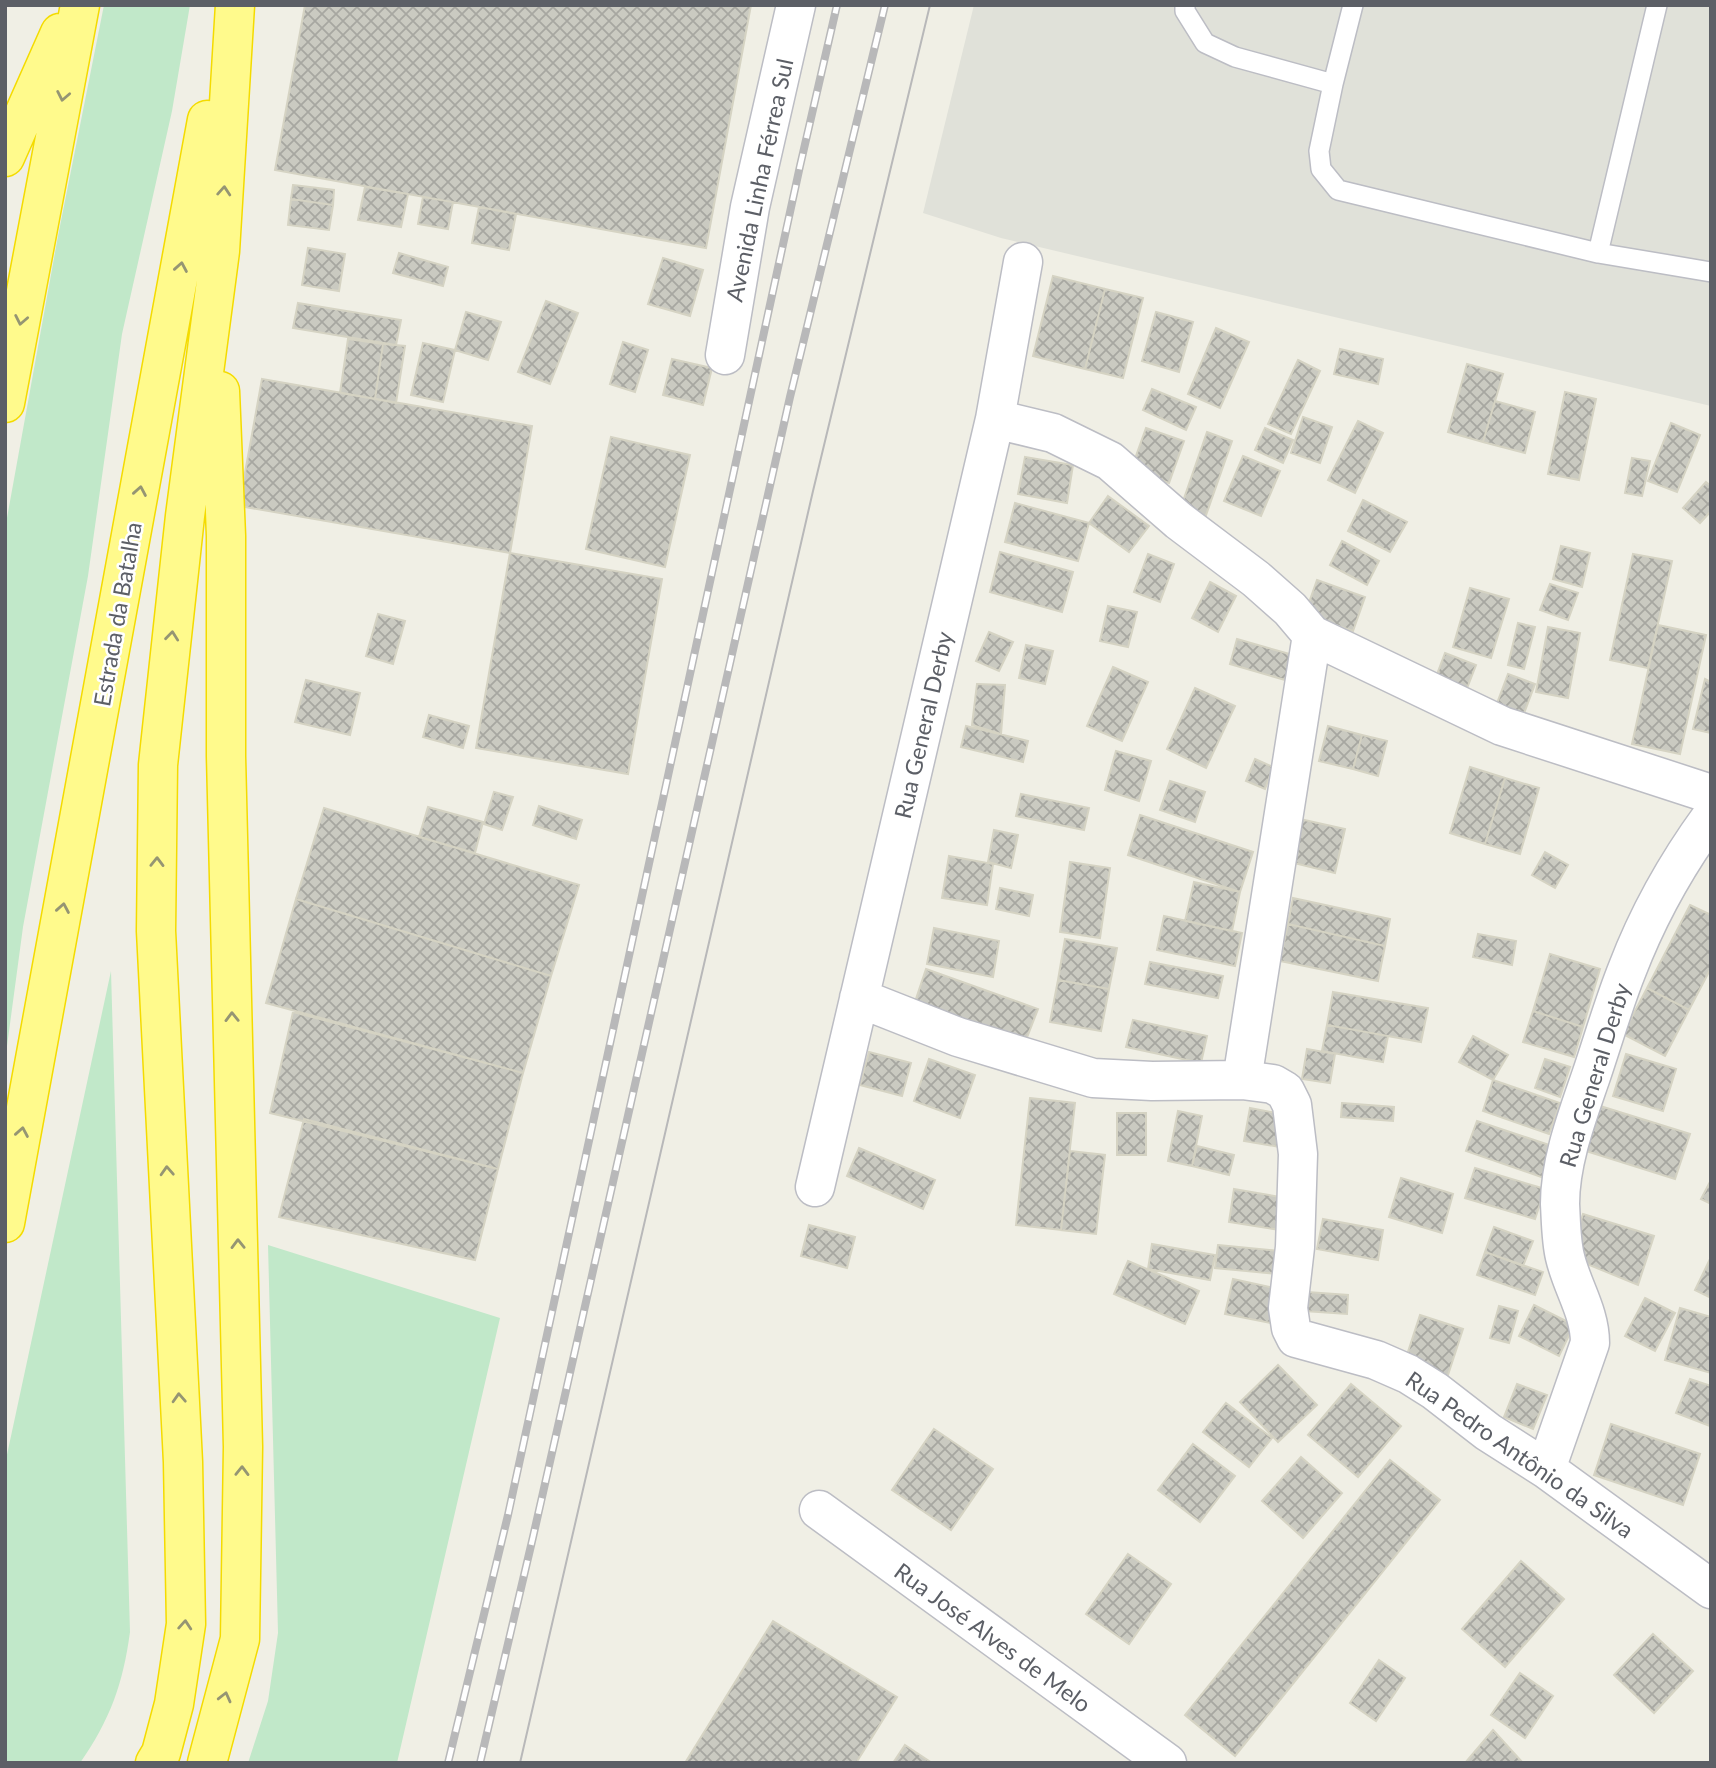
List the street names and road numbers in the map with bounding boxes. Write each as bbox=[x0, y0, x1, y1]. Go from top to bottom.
street label: Avenida Linha Férrea Sul bbox=[720, 56, 798, 304]
street label: Estrada da Batalha bbox=[87, 520, 147, 708]
street label: Rua General Derby bbox=[888, 629, 958, 821]
street label: Rua General Derby bbox=[1553, 979, 1635, 1170]
street label: Rua Pedro Antônio da Silva bbox=[1401, 1365, 1639, 1543]
street label: Rua José Alves de Melo bbox=[889, 1556, 1097, 1718]

